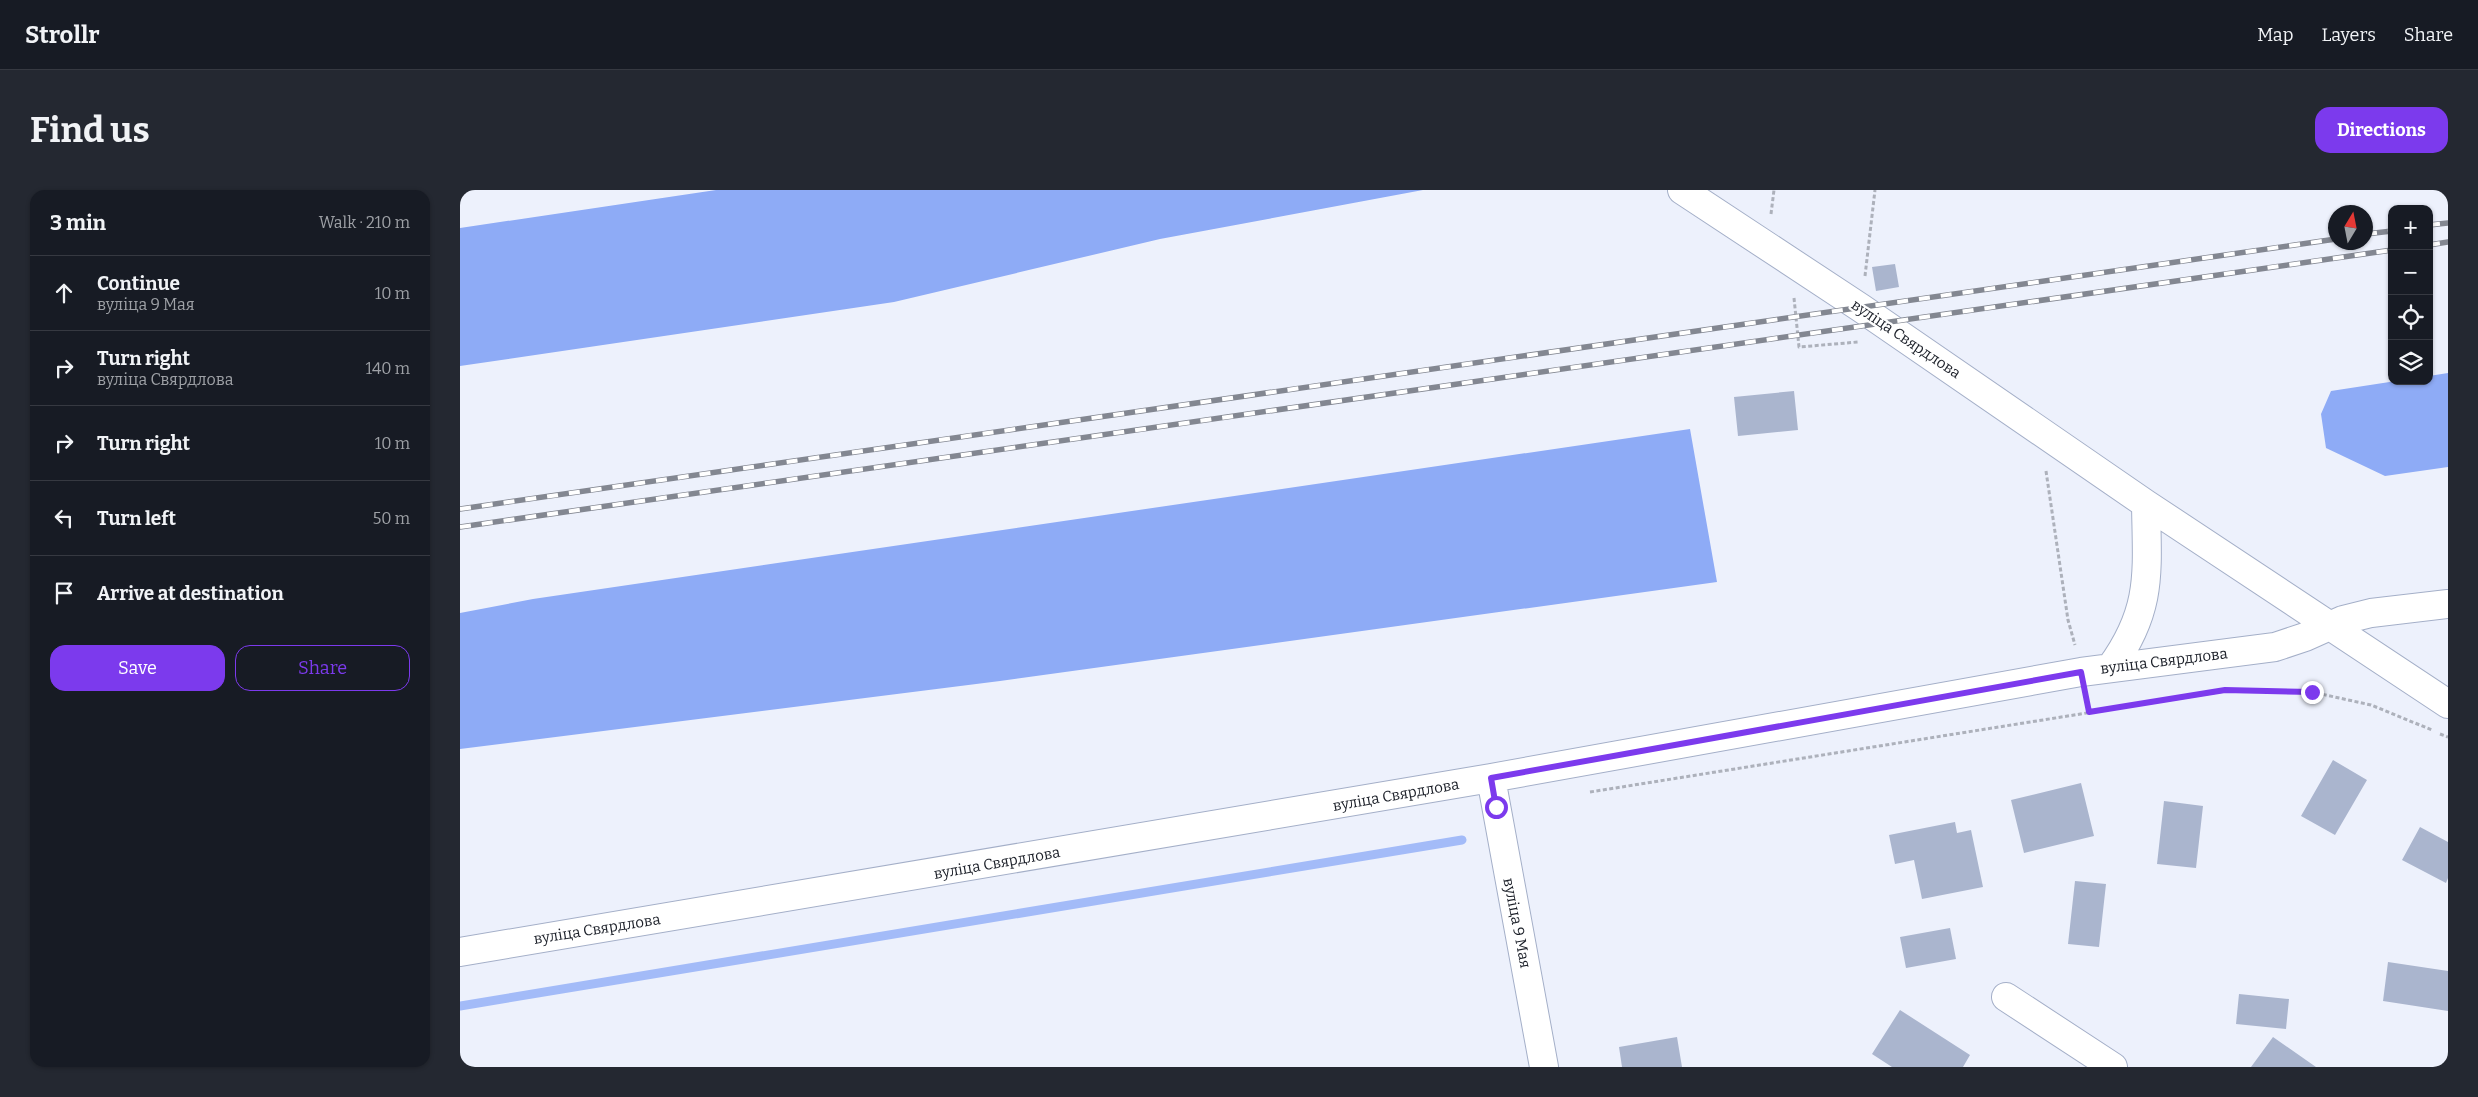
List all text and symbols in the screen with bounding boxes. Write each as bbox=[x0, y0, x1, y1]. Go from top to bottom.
text: Strollr bbox=[25, 21, 100, 49]
text: Map bbox=[2257, 24, 2293, 46]
text: Layers bbox=[2321, 24, 2376, 46]
text: Share bbox=[2404, 24, 2453, 46]
button: Directions bbox=[2315, 107, 2448, 153]
text: Find us bbox=[30, 109, 150, 151]
north arrow bbox=[2328, 205, 2373, 250]
map controls bbox=[2388, 205, 2433, 385]
button: + bbox=[2388, 205, 2433, 250]
text: 3 min bbox=[50, 210, 106, 236]
text: Walk · 210 m bbox=[319, 213, 410, 232]
button: − bbox=[2388, 250, 2433, 295]
text: Continue bbox=[97, 272, 180, 295]
icon: ahead bbox=[50, 279, 78, 307]
text: 10 m bbox=[375, 284, 410, 303]
text: вуліца 9 Мая bbox=[97, 295, 195, 314]
button: locate bbox=[2388, 295, 2433, 340]
street label: вуліца Свярдлова bbox=[1848, 296, 1964, 382]
button: layers bbox=[2388, 340, 2433, 385]
text: Turn right bbox=[97, 347, 190, 370]
icon: right bbox=[50, 354, 78, 382]
text: 140 m bbox=[365, 359, 410, 378]
text: вуліца Свярдлова bbox=[97, 370, 234, 389]
icon: right bbox=[50, 429, 78, 457]
text: Turn right bbox=[97, 432, 190, 455]
text: 10 m bbox=[375, 434, 410, 453]
icon: left bbox=[50, 504, 78, 532]
text: Turn left bbox=[97, 507, 176, 530]
text: 50 m bbox=[373, 509, 410, 528]
icon: arrive bbox=[50, 579, 78, 607]
text: Arrive at destination bbox=[97, 582, 284, 605]
street label: вуліца Свярдлова bbox=[2099, 644, 2229, 678]
button: Save bbox=[50, 645, 225, 691]
button: Share bbox=[235, 645, 410, 691]
route end bbox=[2301, 681, 2324, 704]
street label: вуліца Свярдлова bbox=[1331, 775, 1461, 815]
route start bbox=[1485, 796, 1508, 819]
street label: вуліца Свярдлова bbox=[932, 843, 1062, 883]
street label: вуліца 9 Мая bbox=[1499, 876, 1535, 970]
street label: вуліца Свярдлова bbox=[532, 910, 662, 948]

